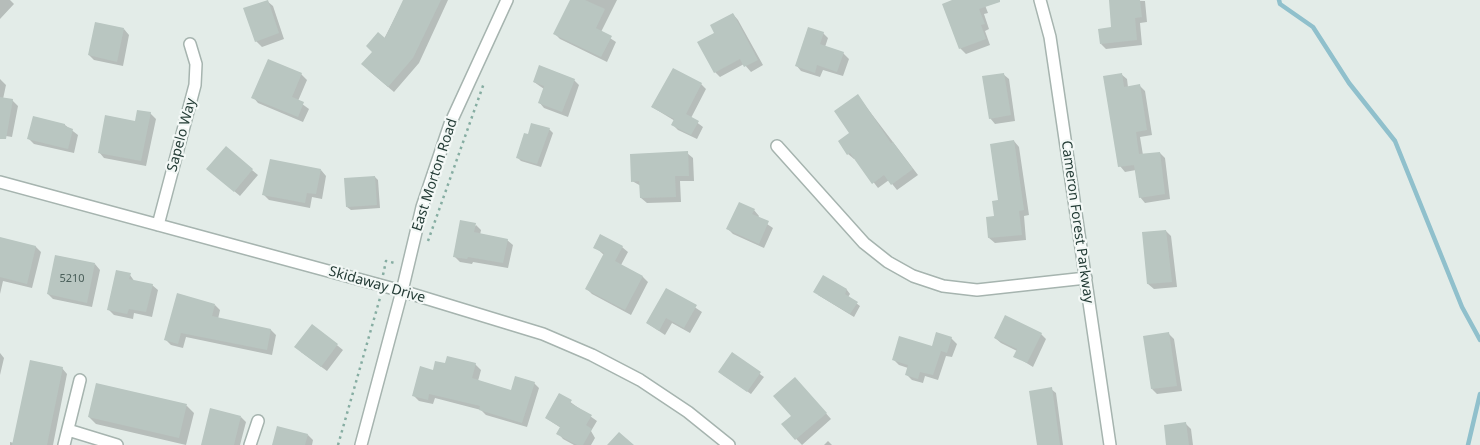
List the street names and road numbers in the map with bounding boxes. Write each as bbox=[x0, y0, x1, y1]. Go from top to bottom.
street label: Sapelo Way bbox=[164, 96, 200, 174]
street label: East Morton Road bbox=[409, 117, 461, 233]
street label: Cameron Forest Parkway bbox=[1057, 140, 1097, 304]
street label: Skidaway Drive bbox=[327, 263, 427, 307]

